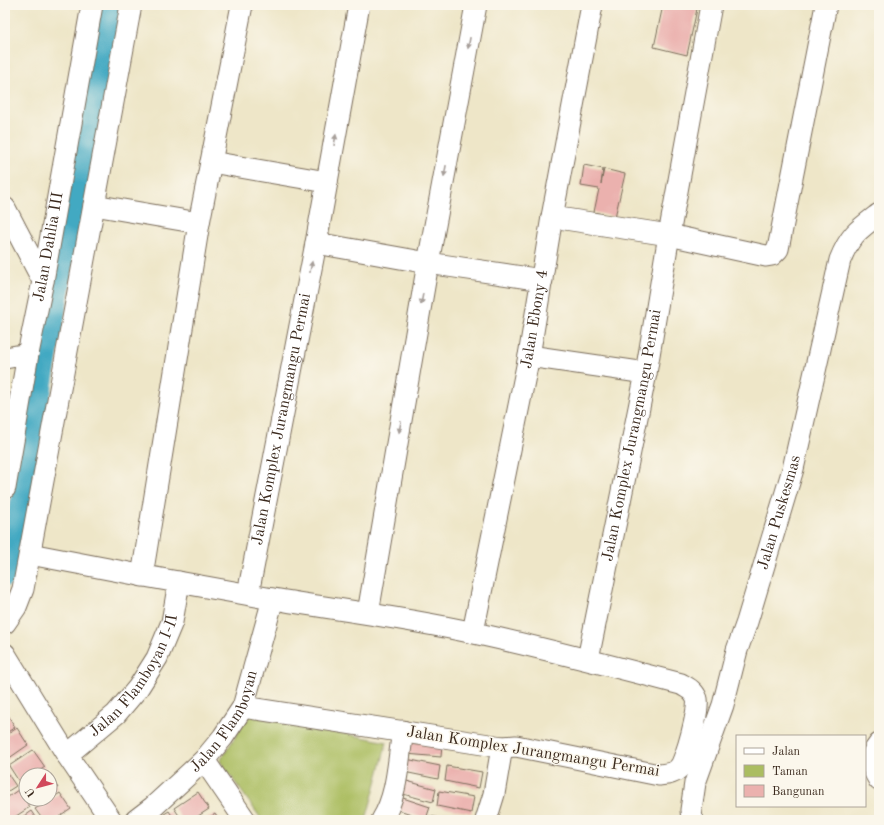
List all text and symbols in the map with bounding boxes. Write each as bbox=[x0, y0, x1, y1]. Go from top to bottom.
one-way arrow bbox=[466, 37, 472, 49]
one-way arrow bbox=[332, 133, 338, 146]
one-way arrow bbox=[442, 165, 448, 177]
street label: Jalan Dahlia III bbox=[31, 191, 67, 303]
one-way arrow bbox=[308, 261, 314, 274]
street label: Jalan Ebony 4 bbox=[519, 268, 551, 370]
street label: Jalan Komplex Jurangmangu Permai bbox=[250, 292, 314, 547]
one-way arrow bbox=[419, 293, 425, 305]
street label: Jalan Komplex Jurangmangu Permai bbox=[600, 308, 664, 563]
one-way arrow bbox=[397, 421, 403, 433]
street label: Jalan Puskesmas bbox=[755, 454, 804, 572]
street label: Jalan Flamboyan I-II bbox=[87, 613, 181, 741]
street label: Jalan Flamboyan bbox=[188, 668, 261, 776]
street label: Jalan Komplex Jurangmangu Permai bbox=[405, 724, 661, 780]
legend bbox=[736, 735, 866, 807]
text: Jalan bbox=[772, 746, 801, 758]
text: Taman bbox=[772, 766, 808, 778]
north arrow bbox=[18, 767, 58, 807]
text: U bbox=[24, 785, 38, 799]
text: Bangunan bbox=[772, 786, 825, 798]

